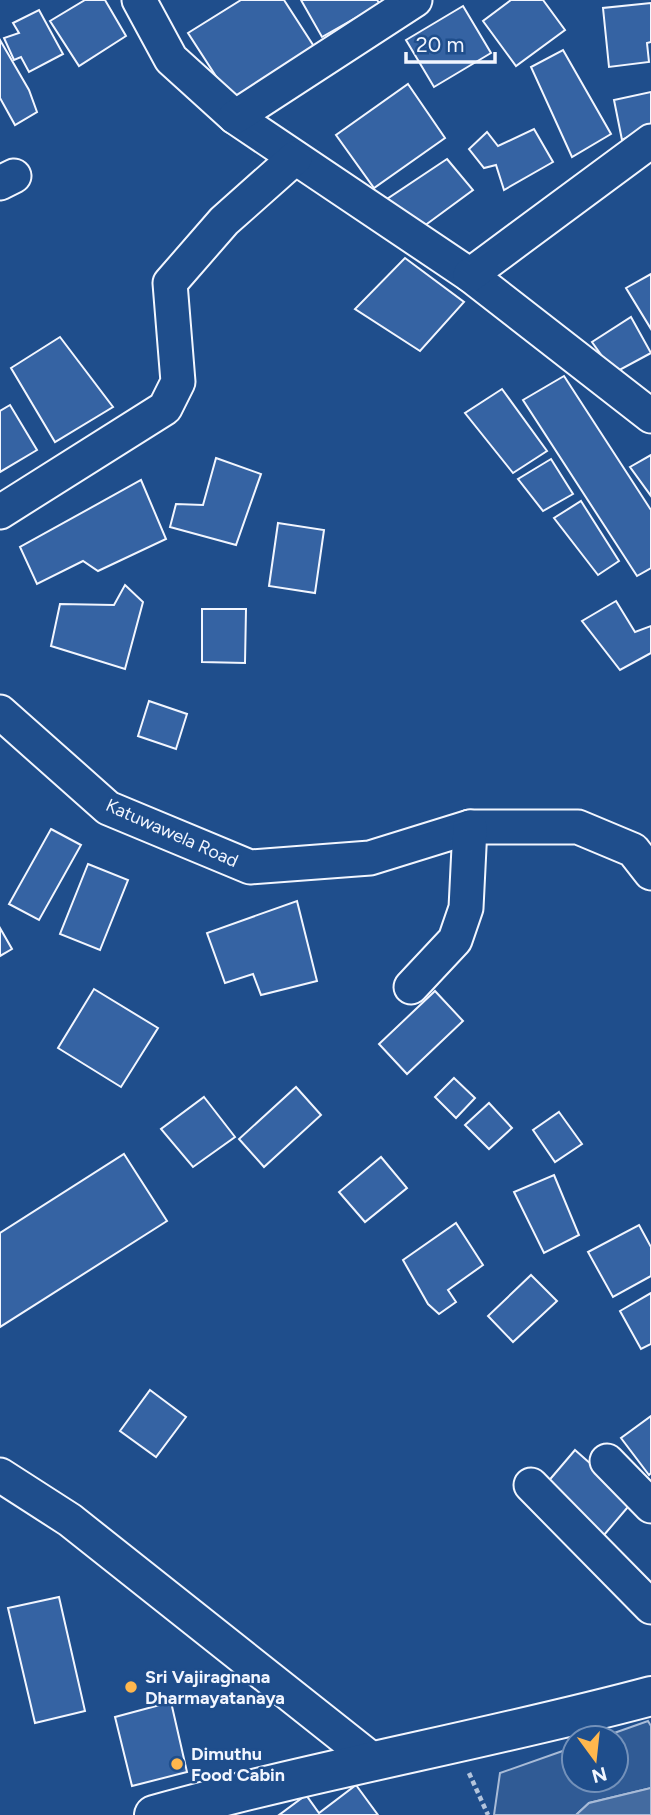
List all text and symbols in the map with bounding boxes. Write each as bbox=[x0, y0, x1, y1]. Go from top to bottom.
scale bar bbox=[406, 21, 495, 65]
text: 20 m bbox=[416, 32, 464, 57]
street label: Katuwawela Road bbox=[102, 794, 242, 872]
place label: Sri Vajiragnana Dharmayatanaya bbox=[145, 1666, 285, 1709]
marker: Sri Vajiragnana Dharmayatanaya bbox=[123, 1679, 139, 1695]
north arrow bbox=[560, 1724, 630, 1794]
place label: Dimuthu Food Cabin bbox=[191, 1743, 285, 1786]
marker: Dimuthu Food Cabin bbox=[169, 1756, 185, 1772]
text: N bbox=[589, 1762, 609, 1788]

